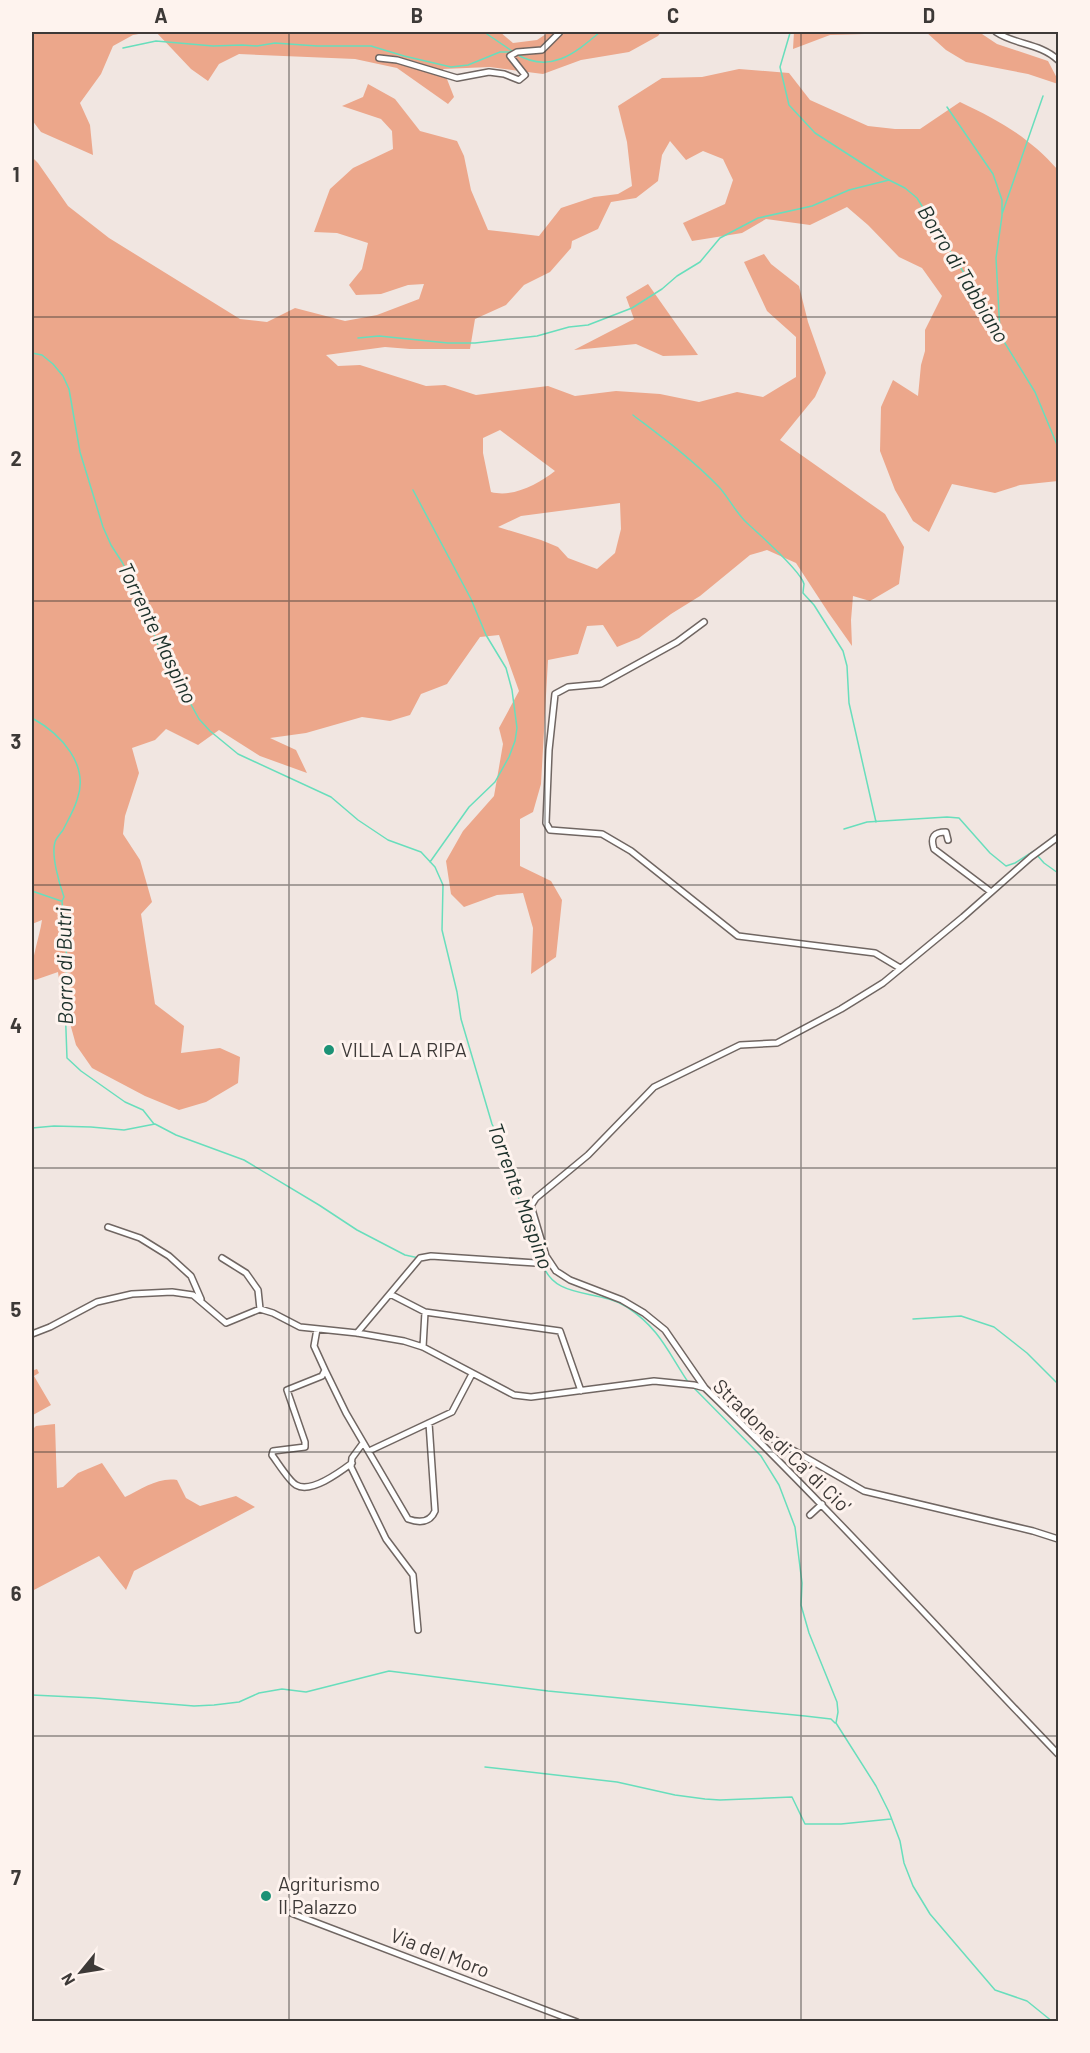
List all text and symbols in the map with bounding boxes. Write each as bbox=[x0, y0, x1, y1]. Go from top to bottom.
text: A bbox=[154, 3, 168, 27]
text: B bbox=[411, 3, 423, 27]
text: C bbox=[667, 3, 679, 27]
text: D bbox=[923, 3, 935, 27]
text: 1 bbox=[12, 162, 20, 186]
water label: Borro di Tabbiano bbox=[913, 200, 1015, 347]
text: 2 bbox=[10, 446, 22, 470]
water label: Torrente Maspino bbox=[113, 558, 203, 707]
text: 3 bbox=[11, 729, 21, 753]
water label: Borro di Butri bbox=[50, 906, 77, 1025]
text: 4 bbox=[10, 1013, 22, 1037]
place label: VILLA LA RIPA bbox=[341, 1037, 467, 1061]
marker: VILLA LA RIPA bbox=[322, 1043, 336, 1057]
water label: Torrente Maspino bbox=[483, 1119, 559, 1272]
text: 5 bbox=[11, 1297, 22, 1321]
street label: Stradone di Ca' di Cio' bbox=[709, 1373, 857, 1518]
text: 6 bbox=[11, 1581, 22, 1605]
text: 7 bbox=[11, 1865, 21, 1889]
place label: Agriturismo Il Palazzo bbox=[278, 1871, 380, 1918]
marker: Agriturismo Il Palazzo bbox=[259, 1889, 273, 1903]
street label: Via del Moro bbox=[387, 1922, 493, 1982]
north arrow bbox=[51, 1942, 111, 2002]
text: N bbox=[57, 1970, 78, 1989]

